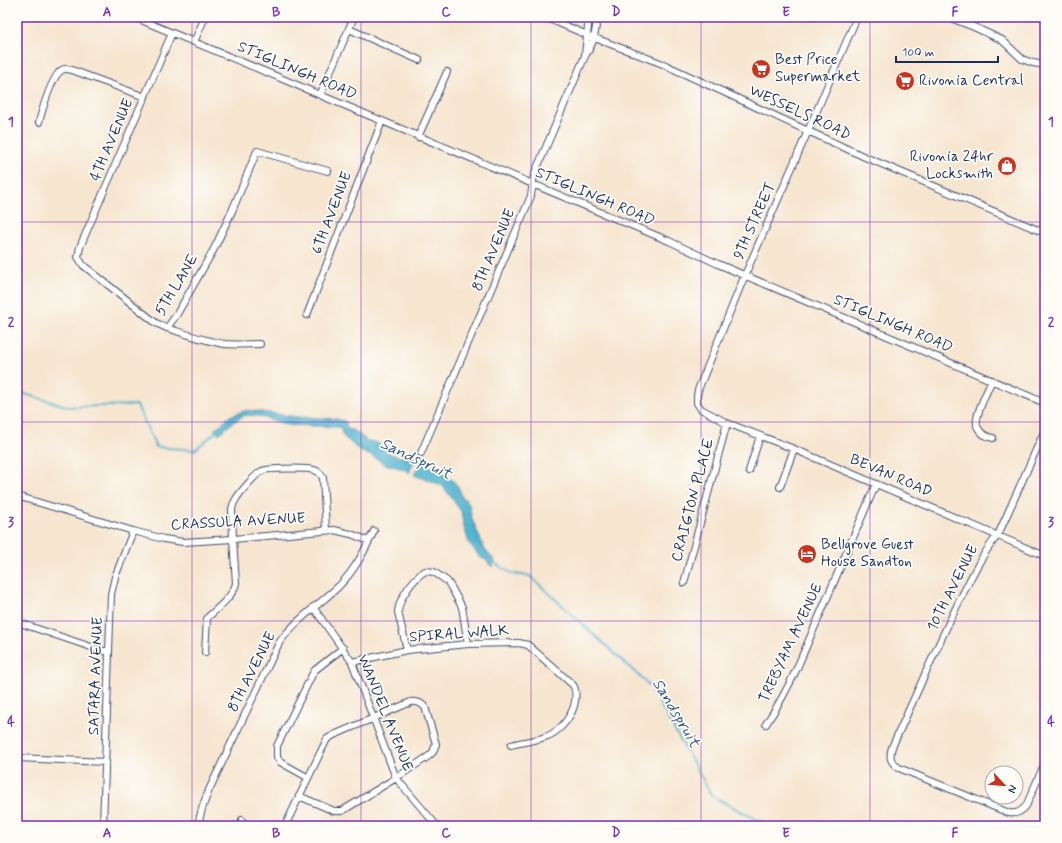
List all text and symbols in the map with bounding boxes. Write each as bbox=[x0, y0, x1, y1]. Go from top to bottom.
text: A bbox=[103, 4, 111, 21]
text: B bbox=[272, 4, 281, 21]
text: C bbox=[441, 4, 451, 21]
text: D bbox=[612, 4, 621, 21]
text: E bbox=[782, 4, 790, 21]
text: F bbox=[952, 4, 959, 21]
street label: STIGLINGH ROAD bbox=[234, 37, 360, 105]
scale bar bbox=[896, 38, 998, 64]
text: 100 m bbox=[902, 45, 934, 61]
place label: Best Price Supermarket bbox=[775, 50, 861, 87]
supermarket icon: Best Price Supermarket bbox=[750, 58, 772, 80]
supermarket icon: Rivonia Central bbox=[894, 70, 916, 92]
place label: Rivonia Central bbox=[919, 71, 1024, 91]
street label: WESSELS ROAD bbox=[746, 81, 854, 145]
street label: 4TH AVENUE bbox=[86, 95, 138, 184]
text: 1 bbox=[8, 114, 14, 131]
text: 1 bbox=[1048, 114, 1054, 131]
place label: Rivonia 24hr Locksmith bbox=[910, 147, 994, 184]
shop icon: Rivonia 24hr Locksmith bbox=[996, 155, 1018, 177]
street label: STIGLINGH ROAD bbox=[532, 163, 658, 231]
street label: 6TH AVENUE bbox=[307, 169, 357, 257]
street label: 9TH STREET bbox=[729, 179, 781, 263]
street label: 8TH AVENUE bbox=[468, 206, 520, 294]
street label: 5TH LANE bbox=[151, 250, 203, 320]
street label: STIGLINGH ROAD bbox=[830, 290, 956, 358]
text: 2 bbox=[8, 314, 15, 331]
text: 2 bbox=[1048, 314, 1055, 331]
water label: Sandspruit bbox=[377, 433, 457, 485]
street label: CRAIGTON PLACE bbox=[667, 436, 719, 564]
street label: BEVAN ROAD bbox=[847, 450, 935, 502]
street label: CRASSULA AVENUE bbox=[170, 508, 306, 536]
text: 3 bbox=[8, 514, 14, 531]
text: 3 bbox=[1048, 514, 1054, 531]
place label: Bellgrove Guest House Sandton bbox=[821, 535, 914, 572]
street label: 10TH AVENUE bbox=[923, 541, 983, 635]
hotel icon: Bellgrove Guest House Sandton bbox=[796, 543, 818, 565]
street label: TREBYAM AVENUE bbox=[755, 580, 828, 706]
street label: SATARA AVENUE bbox=[84, 616, 108, 735]
street label: SPIRAL WALK bbox=[408, 621, 510, 647]
street label: 8TH AVENUE bbox=[223, 628, 281, 716]
street label: WANDEL AVENUE bbox=[352, 652, 418, 775]
water label: Sandspruit bbox=[647, 675, 706, 753]
text: 4 bbox=[7, 714, 15, 731]
text: 4 bbox=[1047, 714, 1055, 731]
north arrow bbox=[984, 765, 1024, 805]
text: N bbox=[1004, 783, 1020, 795]
text: A bbox=[103, 825, 111, 842]
text: B bbox=[272, 825, 281, 842]
text: C bbox=[441, 825, 451, 842]
text: D bbox=[612, 825, 621, 842]
text: E bbox=[782, 825, 790, 842]
text: F bbox=[952, 825, 959, 842]

